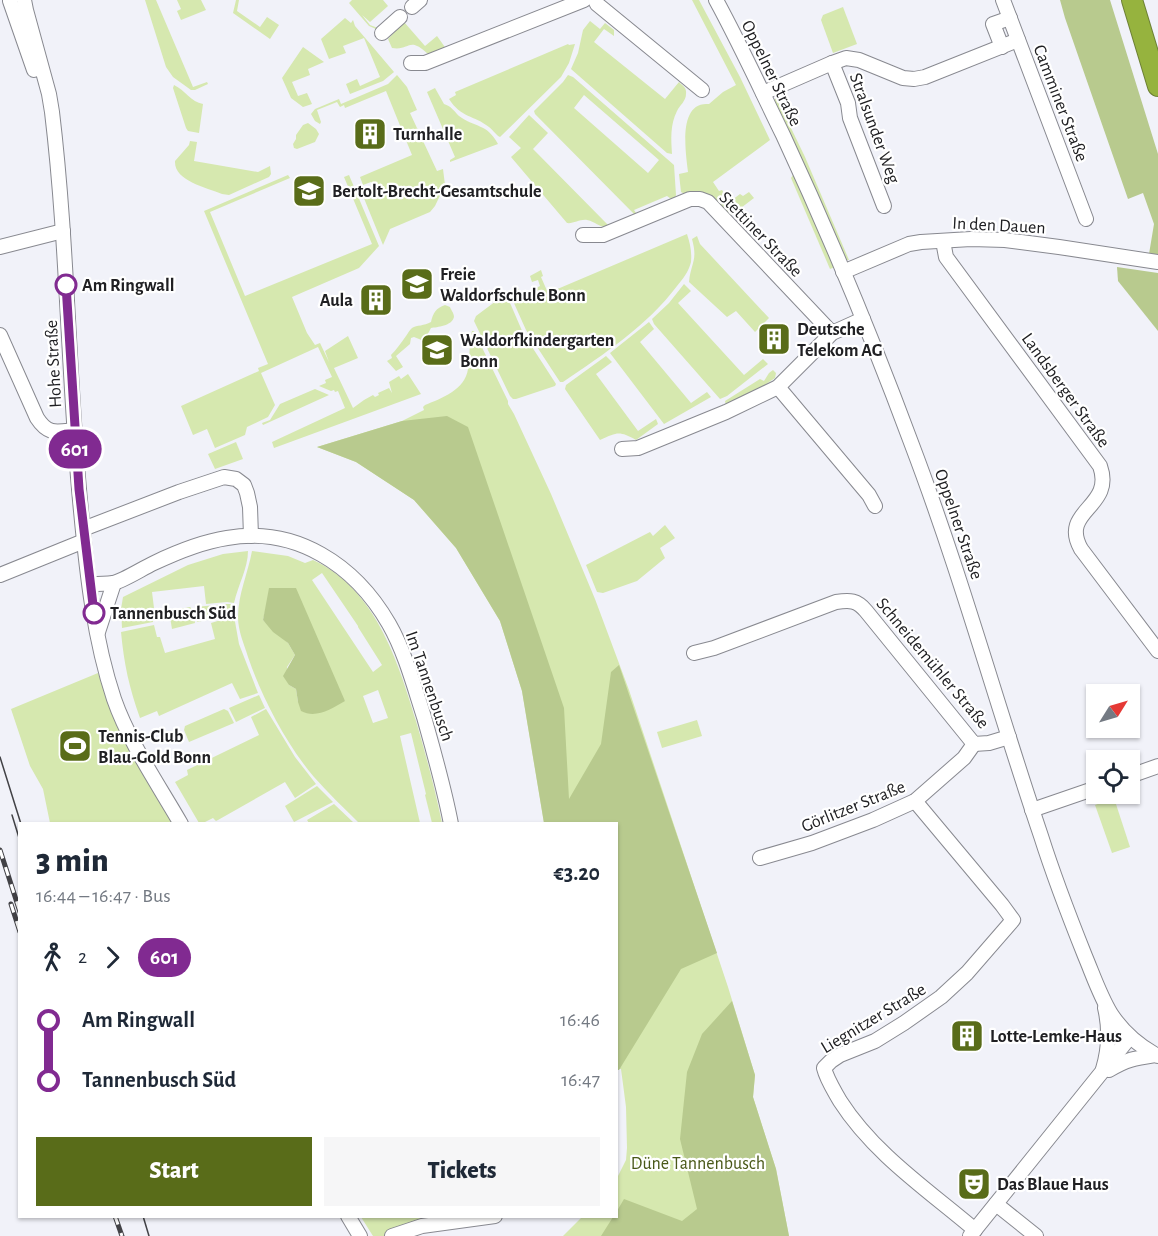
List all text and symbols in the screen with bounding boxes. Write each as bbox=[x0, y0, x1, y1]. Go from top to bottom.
street label: Oppelner Straße bbox=[738, 18, 804, 129]
street label: Camminer Straße bbox=[1030, 43, 1091, 164]
street label: Stralsunder Weg bbox=[846, 71, 902, 186]
building icon: Turnhalle bbox=[352, 116, 388, 152]
place label: Turnhalle bbox=[393, 126, 462, 144]
school or university icon: Bertolt-Brecht-Gesamtschule bbox=[291, 173, 327, 209]
place label: Bertolt-Brecht-Gesamtschule bbox=[332, 183, 542, 201]
street label: Stettiner Straße bbox=[715, 189, 805, 281]
street label: In den Dauen bbox=[952, 215, 1046, 237]
school or university icon: Freie Waldorfschule Bonn bbox=[399, 266, 435, 302]
place label: Freie Waldorfschule Bonn bbox=[440, 266, 586, 305]
marker: Am Ringwall bbox=[55, 274, 77, 296]
place label: Am Ringwall bbox=[82, 277, 174, 295]
building icon: Aula bbox=[358, 282, 394, 318]
place label: Aula bbox=[320, 292, 353, 310]
street label: Hohe Straße bbox=[43, 320, 65, 408]
building icon: Deutsche Telekom AG bbox=[756, 321, 792, 357]
place label: Deutsche Telekom AG bbox=[797, 321, 882, 360]
street label: Landsberger Straße bbox=[1018, 330, 1113, 451]
school or university icon: Waldorfkindergarten Bonn bbox=[419, 332, 455, 368]
place label: Waldorfkindergarten Bonn bbox=[460, 332, 614, 371]
line badge: 601 bbox=[40, 430, 110, 468]
text: 601 bbox=[61, 439, 89, 460]
street label: Oppelner Straße bbox=[931, 467, 985, 582]
street label: Schneidemühler Straße bbox=[872, 595, 992, 733]
marker: Tannenbusch Süd bbox=[83, 602, 105, 624]
place label: Tannenbusch Süd bbox=[110, 605, 237, 623]
street label: Im Tannenbusch bbox=[402, 629, 456, 744]
north arrow bbox=[1086, 684, 1140, 738]
map controls bbox=[1086, 684, 1140, 804]
sports icon: Tennis-Club Blau-Gold Bonn bbox=[57, 728, 93, 764]
place label: Tennis-Club Blau-Gold Bonn bbox=[98, 728, 211, 767]
button: locate bbox=[1086, 750, 1140, 804]
street label: Görlitzer Straße bbox=[799, 778, 908, 836]
text: 3 min bbox=[36, 845, 109, 878]
text: €3.20 bbox=[553, 862, 600, 884]
text: 16:44 – 16:47 · Bus bbox=[36, 886, 171, 906]
icon: walk bbox=[36, 941, 69, 974]
icon: forward bbox=[96, 941, 129, 974]
text: 2 bbox=[78, 947, 87, 967]
text: 601 bbox=[150, 947, 179, 968]
street label: Liegnitzer Straße bbox=[818, 981, 929, 1057]
text: Am Ringwall bbox=[82, 1009, 195, 1031]
text: 16:46 bbox=[560, 1010, 600, 1030]
building icon: Lotte-Lemke-Haus bbox=[949, 1018, 985, 1054]
place label: Lotte-Lemke-Haus bbox=[990, 1028, 1122, 1046]
text: Tannenbusch Süd bbox=[82, 1069, 236, 1091]
text: 16:47 bbox=[561, 1070, 600, 1090]
button: Start bbox=[36, 1137, 312, 1206]
button: Tickets bbox=[324, 1137, 600, 1206]
park label: Düne Tannenbusch bbox=[631, 1155, 765, 1173]
theatre icon: Das Blaue Haus bbox=[956, 1166, 992, 1202]
place label: Das Blaue Haus bbox=[997, 1176, 1109, 1194]

